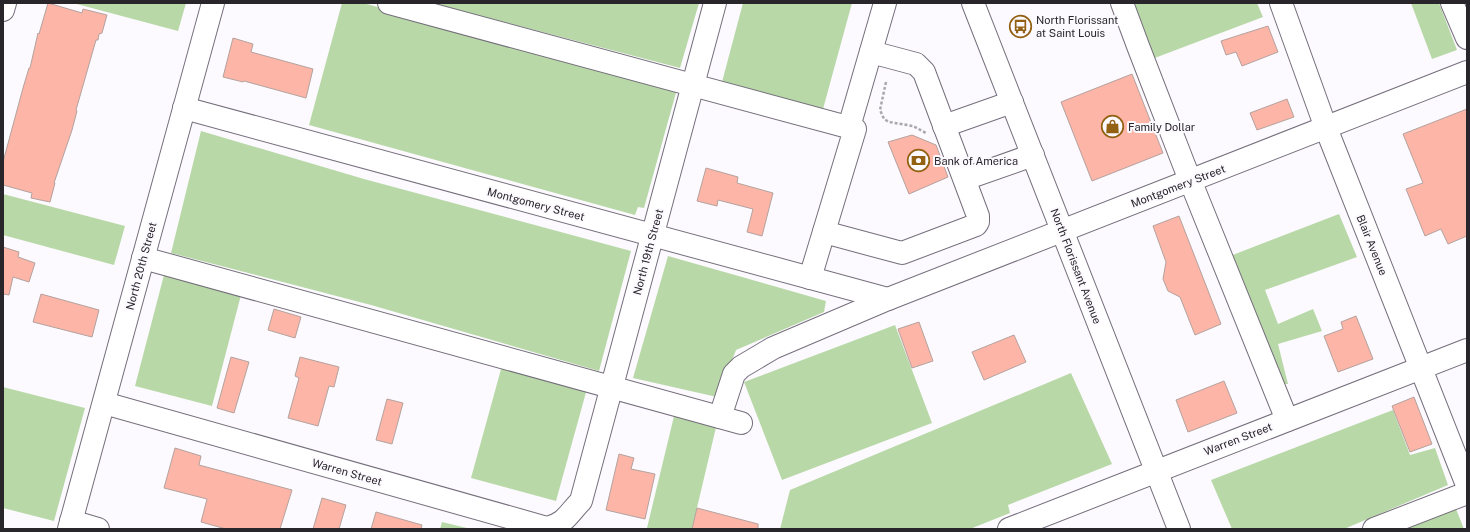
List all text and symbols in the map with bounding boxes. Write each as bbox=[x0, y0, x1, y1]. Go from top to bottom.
bus stop icon: North Florissant at Saint Louis bbox=[1007, 13, 1033, 39]
place label: North Florissant at Saint Louis bbox=[1036, 14, 1118, 39]
shop icon: Family Dollar bbox=[1099, 114, 1125, 140]
place label: Family Dollar bbox=[1128, 121, 1195, 133]
bank icon: Bank of America bbox=[906, 148, 932, 174]
place label: Bank of America bbox=[934, 155, 1018, 167]
street label: Montgomery Street bbox=[1129, 162, 1227, 210]
street label: Montgomery Street bbox=[486, 185, 586, 223]
street label: North Florissant Avenue bbox=[1048, 207, 1104, 325]
street label: North 19th Street bbox=[631, 208, 665, 296]
street label: Blair Avenue bbox=[1354, 213, 1390, 277]
street label: North 20th Street bbox=[123, 221, 159, 311]
street label: Warren Street bbox=[1202, 420, 1274, 458]
street label: Warren Street bbox=[311, 456, 383, 488]

